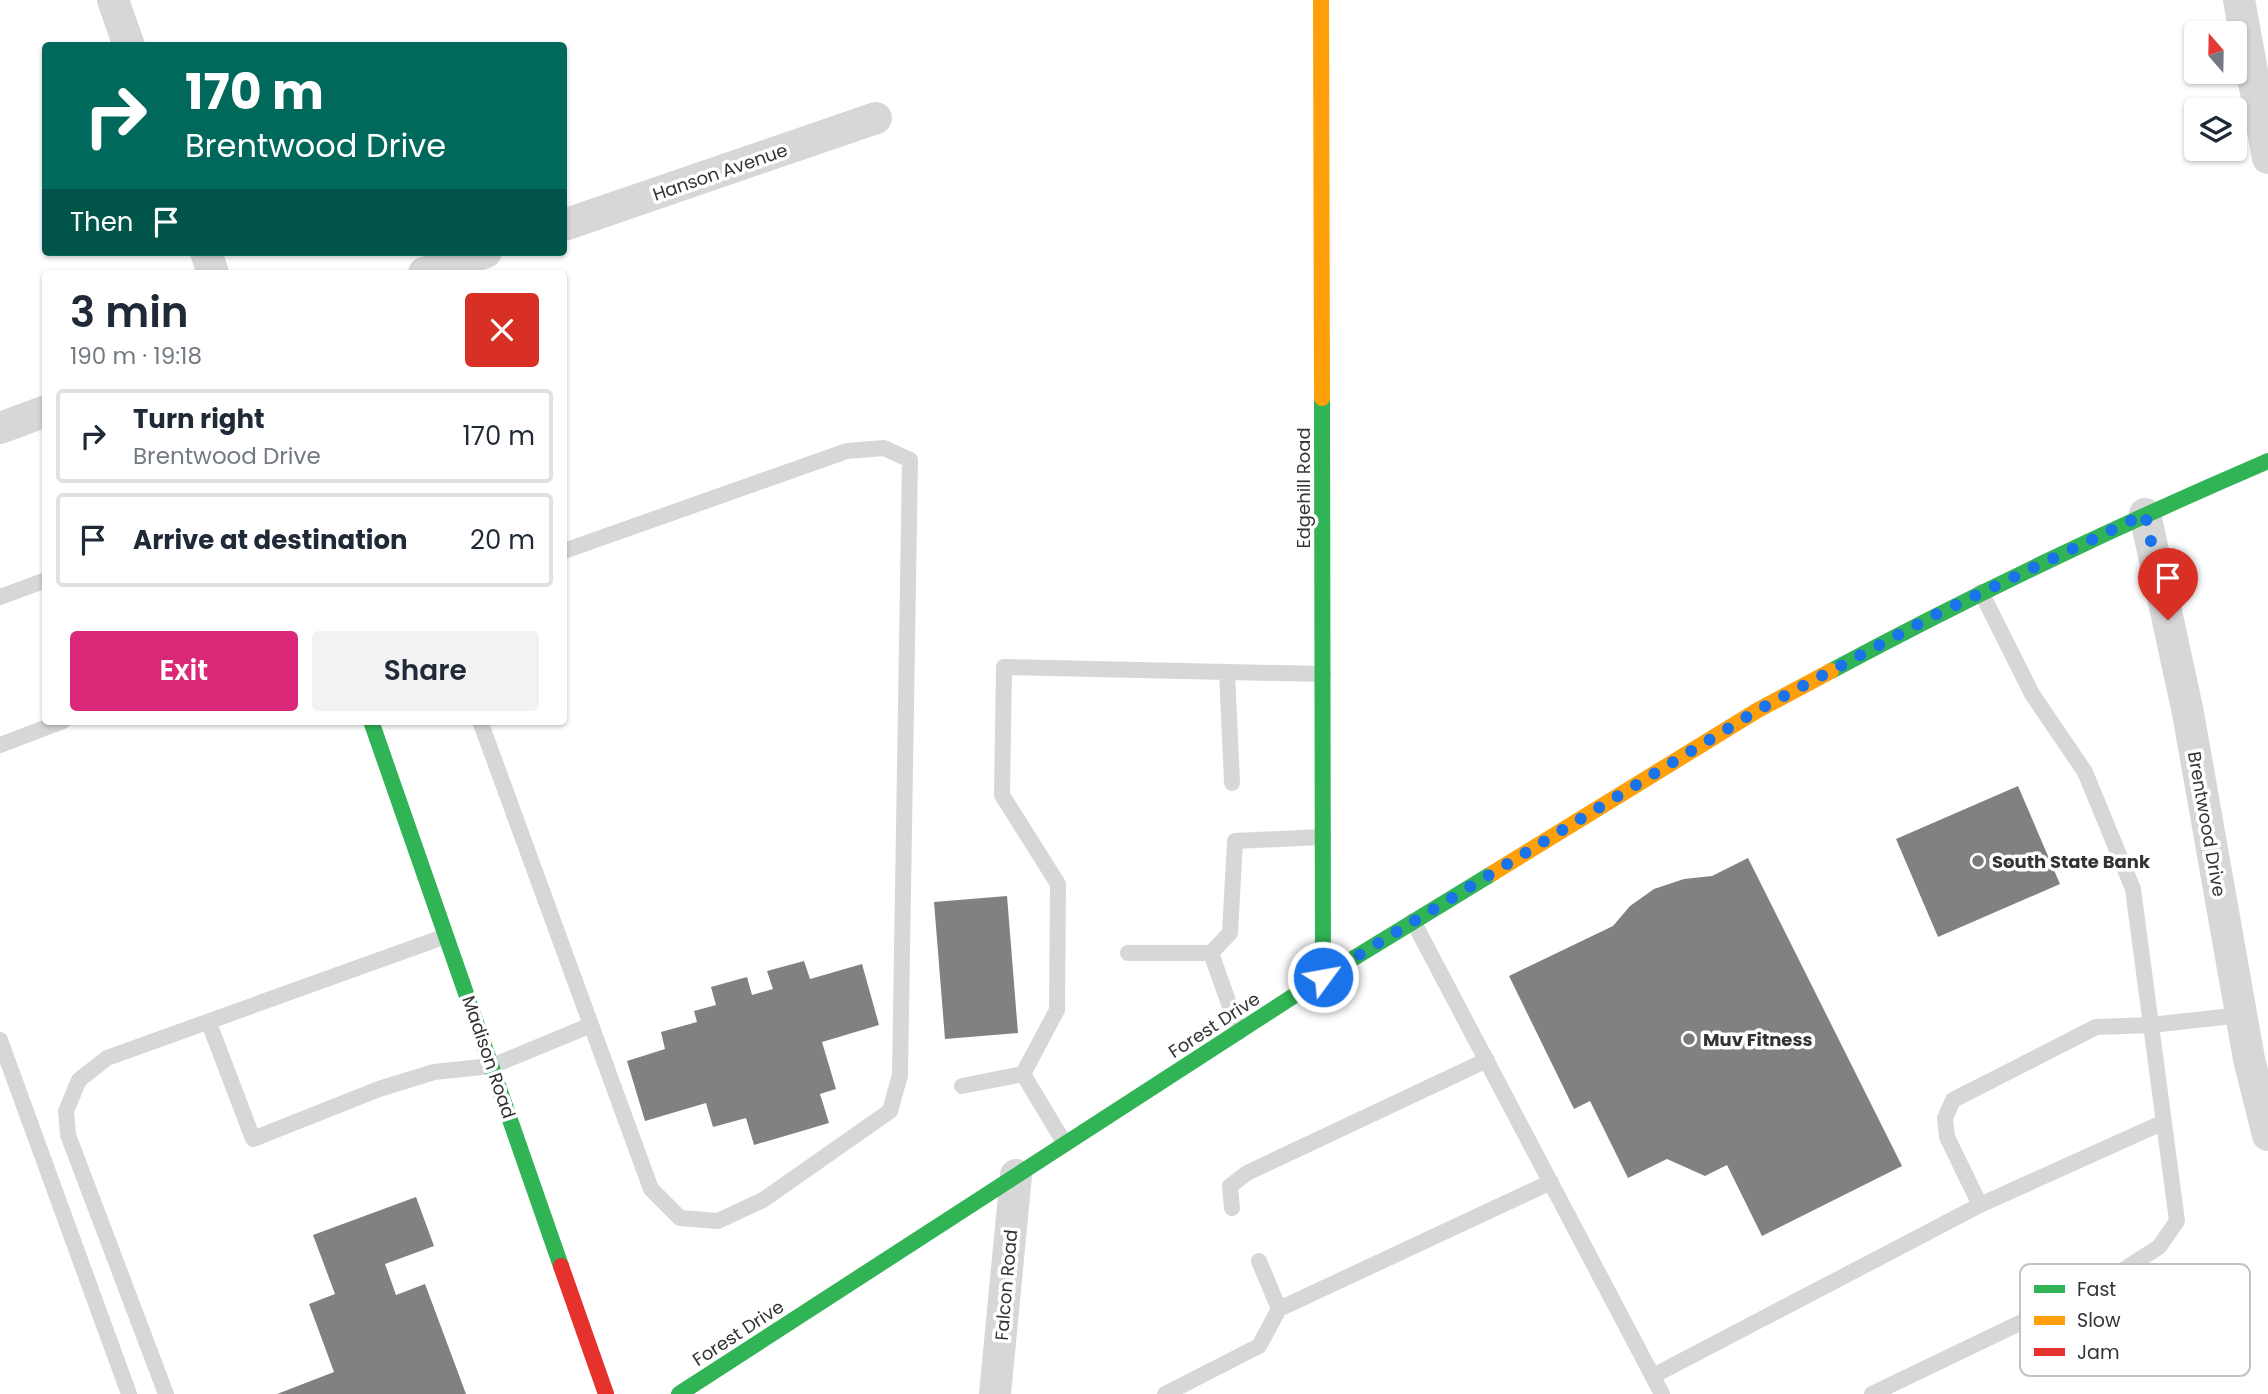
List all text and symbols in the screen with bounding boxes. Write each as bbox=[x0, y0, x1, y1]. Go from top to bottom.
north arrow bbox=[2184, 21, 2247, 84]
map controls bbox=[2184, 21, 2247, 161]
text: 170 m bbox=[185, 58, 324, 126]
icon: right bbox=[70, 70, 161, 161]
button: layers bbox=[2184, 98, 2247, 161]
text: Brentwood Drive bbox=[185, 123, 446, 168]
street label: Hanson Avenue bbox=[649, 137, 791, 207]
icon: arrive bbox=[147, 203, 185, 241]
text: Then bbox=[70, 204, 133, 240]
text: 3 min bbox=[70, 283, 189, 342]
button: close bbox=[465, 293, 539, 367]
text: 190 m · 19:18 bbox=[70, 340, 202, 372]
text: Turn right bbox=[133, 401, 265, 437]
icon: right bbox=[74, 417, 112, 455]
text: 170 m bbox=[462, 418, 535, 454]
street label: Edgehill Road bbox=[1291, 427, 1316, 549]
text: Brentwood Drive bbox=[133, 440, 321, 472]
icon: arrive bbox=[74, 521, 112, 559]
text: Arrive at destination bbox=[133, 522, 408, 558]
text: 20 m bbox=[470, 522, 535, 558]
pin bbox=[2138, 548, 2198, 620]
icon: arrive bbox=[2149, 559, 2187, 597]
button: Exit bbox=[70, 631, 298, 711]
button: Share bbox=[312, 631, 539, 711]
street label: Brentwood Drive bbox=[2182, 749, 2232, 899]
place label: South State Bank bbox=[1992, 849, 2151, 874]
marker: South State Bank bbox=[1970, 853, 1986, 869]
position arrow bbox=[1286, 940, 1360, 1014]
street label: Forest Drive bbox=[1163, 986, 1265, 1064]
street label: Madison Road bbox=[456, 992, 522, 1122]
place label: Muv Fitness bbox=[1703, 1027, 1813, 1052]
marker: Muv Fitness bbox=[1681, 1031, 1697, 1047]
street label: Falcon Road bbox=[989, 1228, 1023, 1342]
legend bbox=[2020, 1264, 2250, 1376]
text: Fast bbox=[2077, 1276, 2116, 1303]
street label: Forest Drive bbox=[687, 1294, 789, 1372]
text: Slow bbox=[2077, 1307, 2121, 1334]
text: Jam bbox=[2077, 1339, 2119, 1366]

